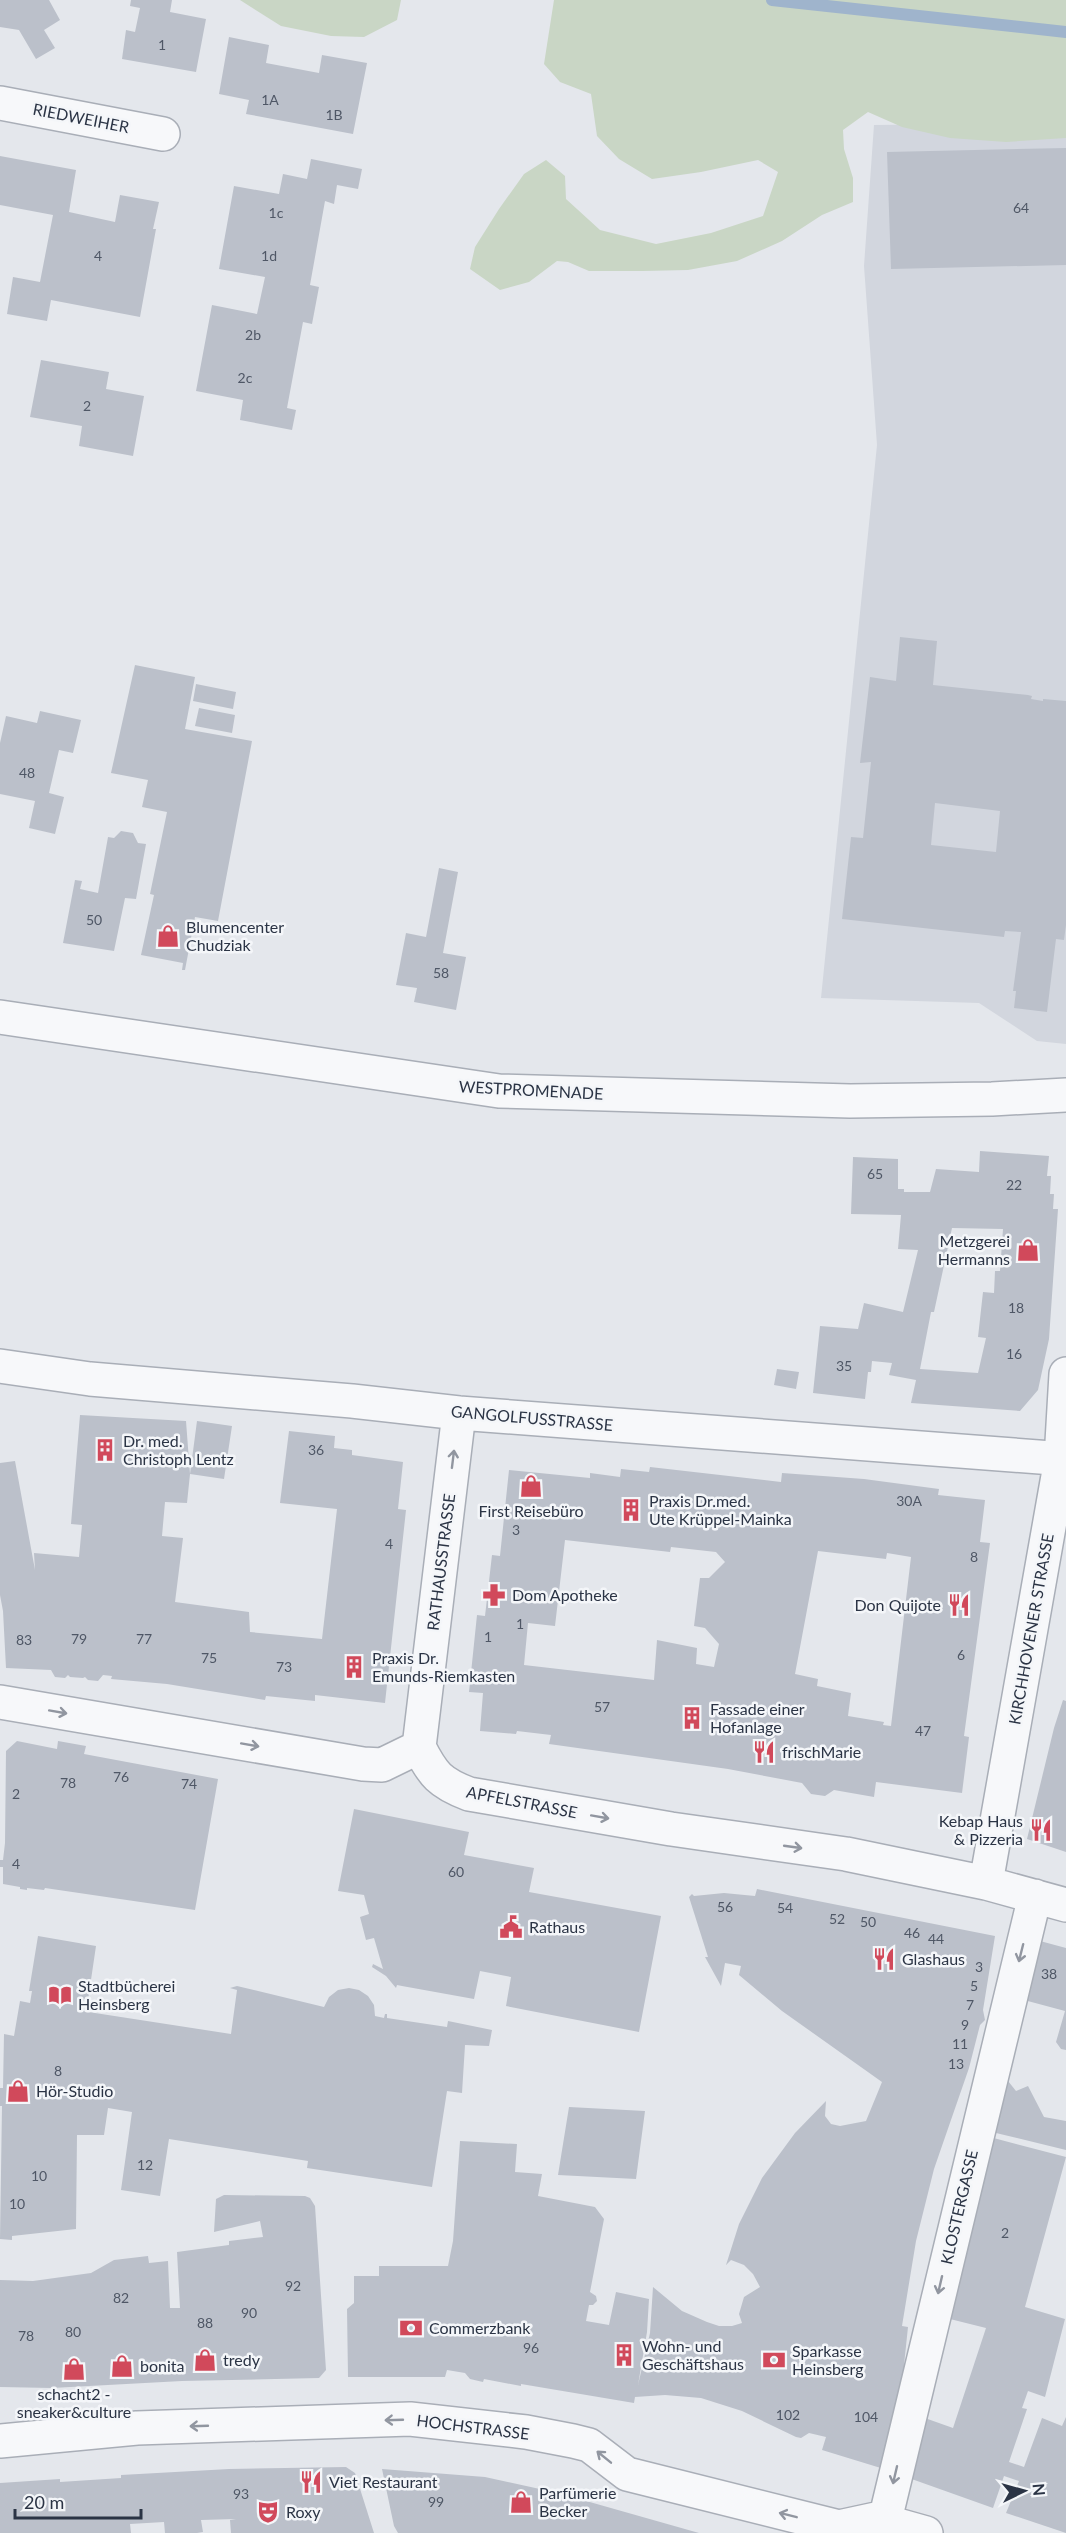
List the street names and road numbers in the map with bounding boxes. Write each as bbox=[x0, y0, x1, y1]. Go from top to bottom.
street label: RIEDWEIHER bbox=[31, 99, 131, 136]
street label: WESTPROMENADE bbox=[458, 1076, 604, 1103]
street label: GANGOLFUSSTRASSE bbox=[450, 1401, 614, 1434]
street label: RATHAUSSTRASSE bbox=[423, 1492, 458, 1632]
street label: KIRCHHOVENER STRASSE bbox=[1004, 1532, 1057, 1726]
street label: APFELSTRASSE bbox=[465, 1781, 579, 1822]
street label: KLOSTERGASSE bbox=[936, 2148, 981, 2266]
street label: HOCHSTRASSE bbox=[416, 2410, 531, 2443]

